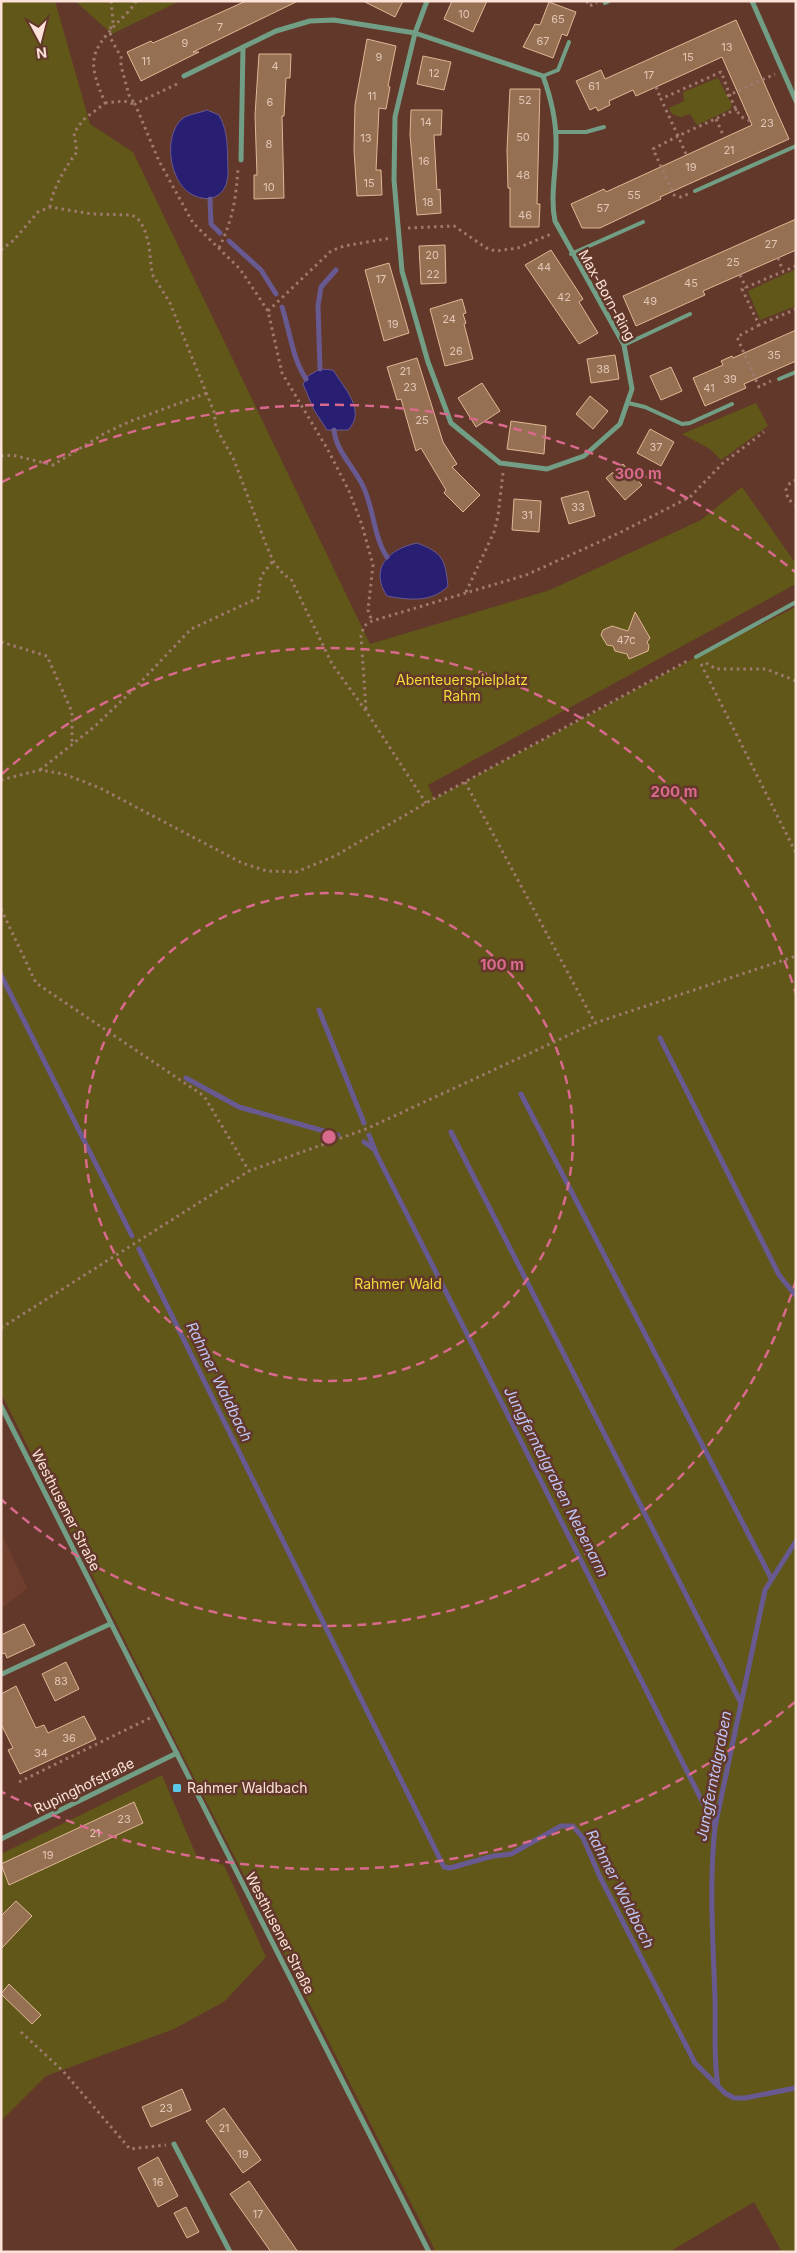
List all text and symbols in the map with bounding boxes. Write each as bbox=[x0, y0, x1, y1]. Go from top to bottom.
house number: 10 bbox=[458, 7, 470, 21]
house number: 65 bbox=[551, 12, 565, 26]
north arrow bbox=[15, 15, 65, 65]
house number: 7 bbox=[217, 20, 223, 34]
house number: 67 bbox=[536, 34, 550, 48]
house number: 9 bbox=[182, 36, 189, 50]
house number: 13 bbox=[721, 40, 733, 54]
text: N bbox=[35, 44, 48, 62]
house number: 9 bbox=[376, 50, 383, 64]
house number: 15 bbox=[682, 50, 694, 64]
house number: 11 bbox=[142, 54, 150, 68]
house number: 4 bbox=[271, 59, 279, 73]
house number: 12 bbox=[428, 66, 440, 80]
house number: 17 bbox=[644, 68, 654, 82]
house number: 61 bbox=[588, 79, 600, 93]
house number: 11 bbox=[368, 89, 376, 103]
house number: 52 bbox=[518, 93, 532, 107]
house number: 6 bbox=[267, 95, 274, 109]
house number: 14 bbox=[420, 115, 432, 129]
house number: 23 bbox=[760, 116, 774, 130]
house number: 50 bbox=[516, 130, 530, 144]
house number: 13 bbox=[360, 131, 372, 145]
house number: 8 bbox=[266, 137, 273, 151]
house number: 21 bbox=[723, 143, 735, 157]
house number: 16 bbox=[418, 154, 430, 168]
house number: 19 bbox=[685, 160, 697, 174]
house number: 48 bbox=[516, 168, 530, 182]
house number: 15 bbox=[363, 176, 375, 190]
house number: 10 bbox=[263, 180, 275, 194]
house number: 55 bbox=[627, 188, 641, 202]
house number: 18 bbox=[422, 195, 434, 209]
house number: 57 bbox=[597, 201, 609, 215]
house number: 46 bbox=[518, 208, 532, 222]
house number: 27 bbox=[765, 237, 777, 251]
street label: Max-Born-Ring bbox=[575, 246, 639, 343]
house number: 20 bbox=[425, 248, 439, 262]
house number: 25 bbox=[726, 255, 740, 269]
house number: 44 bbox=[537, 260, 551, 274]
house number: 22 bbox=[426, 267, 440, 281]
house number: 17 bbox=[376, 272, 386, 286]
house number: 45 bbox=[684, 276, 698, 290]
house number: 42 bbox=[557, 290, 571, 304]
house number: 49 bbox=[643, 294, 657, 308]
house number: 24 bbox=[442, 312, 456, 326]
house number: 19 bbox=[387, 317, 399, 331]
house number: 26 bbox=[449, 344, 463, 358]
house number: 35 bbox=[767, 348, 781, 362]
house number: 38 bbox=[596, 362, 610, 376]
house number: 21 bbox=[399, 364, 411, 378]
house number: 39 bbox=[723, 372, 737, 386]
house number: 23 bbox=[403, 380, 417, 394]
house number: 41 bbox=[703, 381, 715, 395]
house number: 25 bbox=[415, 413, 429, 427]
house number: 37 bbox=[649, 440, 663, 454]
text: 300 m bbox=[614, 464, 662, 483]
house number: 33 bbox=[571, 500, 585, 514]
house number: 31 bbox=[521, 508, 533, 522]
house number: 47c bbox=[616, 633, 636, 647]
park label: Abenteuerspielplatz Rahm bbox=[396, 671, 528, 704]
text: 200 m bbox=[651, 782, 697, 801]
text: 100 m bbox=[480, 955, 524, 974]
centre of rings bbox=[320, 1128, 338, 1146]
park label: Rahmer Wald bbox=[354, 1275, 442, 1292]
water label: Rahmer Waldbach bbox=[182, 1319, 257, 1445]
water label: Jungferntalgraben Nebenarm bbox=[500, 1383, 613, 1580]
street label: Westhusener Straße bbox=[28, 1446, 105, 1574]
house number: 83 bbox=[54, 1674, 68, 1688]
water label: Jungferntalgraben bbox=[692, 1709, 735, 1843]
house number: 36 bbox=[62, 1731, 76, 1745]
house number: 34 bbox=[34, 1746, 48, 1760]
street label: Rupinghofstraße bbox=[31, 1754, 137, 1817]
place label: Rahmer Waldbach bbox=[187, 1779, 307, 1796]
marker: Rahmer Waldbach bbox=[171, 1782, 183, 1794]
house number: 23 bbox=[117, 1812, 131, 1826]
house number: 21 bbox=[89, 1826, 101, 1840]
water label: Rahmer Waldbach bbox=[582, 1826, 659, 1952]
house number: 19 bbox=[42, 1848, 54, 1862]
street label: Westhusener Straße bbox=[242, 1869, 319, 1997]
house number: 23 bbox=[159, 2101, 173, 2115]
house number: 21 bbox=[218, 2121, 230, 2135]
house number: 19 bbox=[237, 2147, 249, 2161]
house number: 16 bbox=[152, 2175, 164, 2189]
house number: 17 bbox=[253, 2207, 263, 2221]

